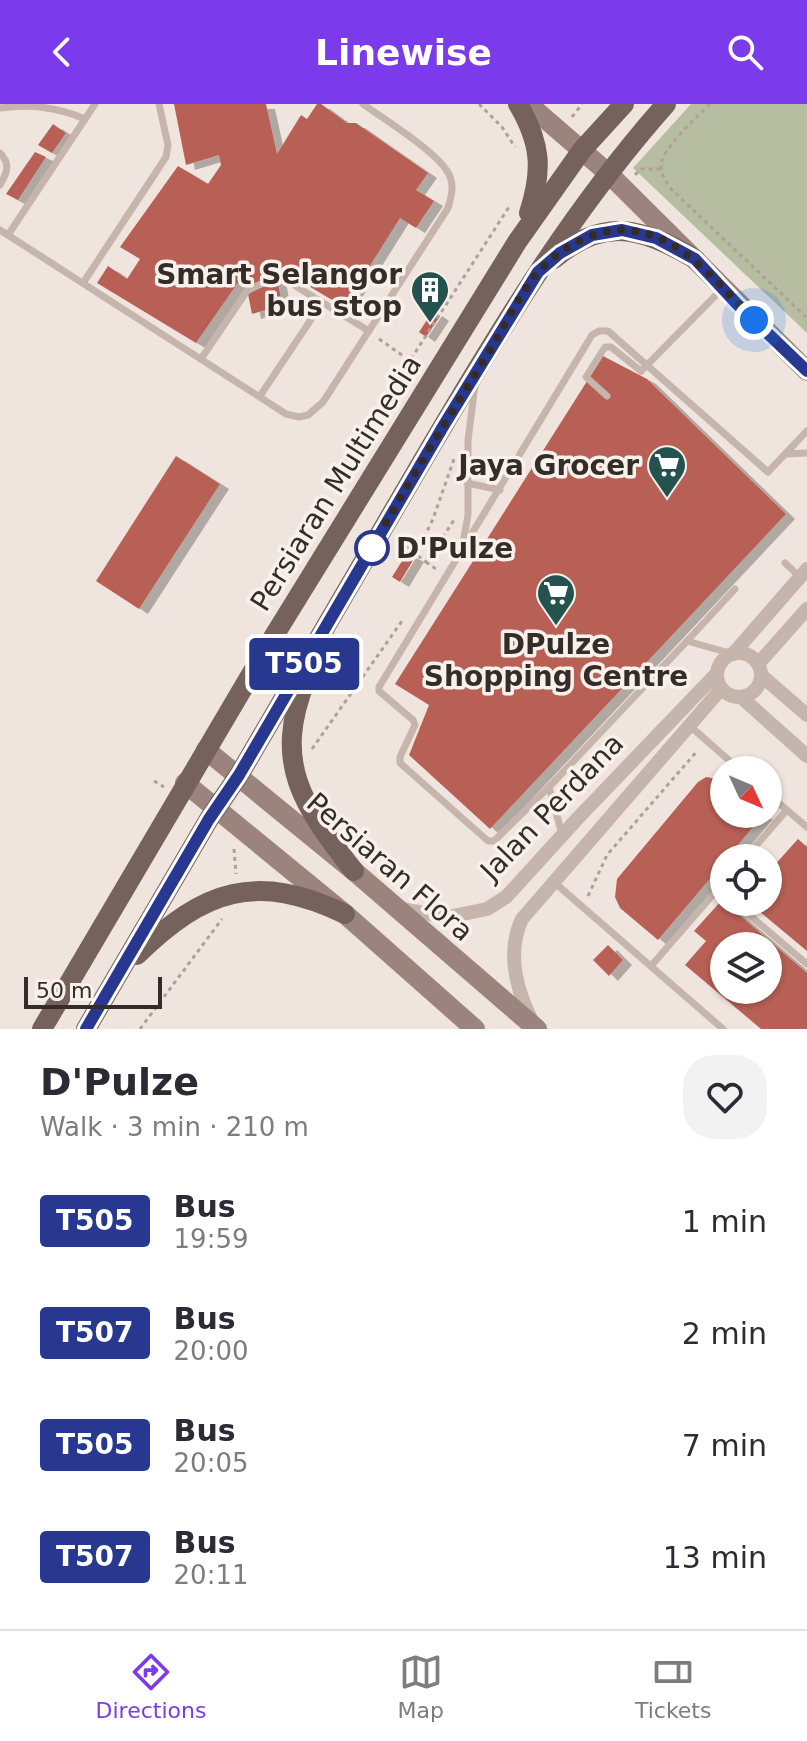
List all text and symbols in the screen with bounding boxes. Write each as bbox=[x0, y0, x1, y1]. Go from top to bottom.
icon: back bbox=[40, 30, 84, 74]
icon: search bbox=[723, 30, 767, 74]
text: Linewise bbox=[315, 32, 492, 73]
place label: Smart Selangor bus stop bbox=[156, 258, 402, 323]
building icon: Smart Selangor bus stop bbox=[409, 269, 451, 324]
your location bbox=[734, 300, 774, 340]
street label: Persiaran Multimedia bbox=[244, 349, 428, 617]
supermarket icon: Jaya Grocer bbox=[646, 444, 688, 499]
place label: Jaya Grocer bbox=[456, 449, 639, 482]
marker: D'Pulze bbox=[355, 531, 389, 565]
place label: D'Pulze bbox=[396, 532, 513, 565]
supermarket icon: DPulze Shopping Centre bbox=[535, 572, 577, 627]
place label: DPulze Shopping Centre bbox=[424, 628, 688, 693]
line badge: T505 bbox=[248, 638, 360, 690]
text: T505 bbox=[265, 647, 343, 680]
street label: Jalan Perdana bbox=[472, 727, 630, 889]
north arrow bbox=[710, 756, 782, 828]
map controls bbox=[710, 756, 782, 1004]
street label: Persiaran Flora bbox=[300, 786, 480, 948]
button: locate bbox=[710, 844, 782, 916]
button: layers bbox=[710, 932, 782, 1004]
scale bar bbox=[24, 973, 162, 1009]
text: 50 m bbox=[36, 978, 92, 1003]
button: heart bbox=[683, 1055, 767, 1139]
text: D'Pulze bbox=[40, 1060, 199, 1104]
text: Walk · 3 min · 210 m bbox=[40, 1112, 309, 1142]
text: Bus bbox=[174, 1189, 236, 1224]
text: T505 bbox=[56, 1204, 134, 1237]
text: 1 min bbox=[682, 1204, 767, 1239]
text: 19:59 bbox=[174, 1224, 248, 1254]
text: Bus bbox=[174, 1301, 236, 1336]
text: T507 bbox=[56, 1316, 134, 1349]
text: 2 min bbox=[682, 1316, 767, 1351]
text: 20:00 bbox=[174, 1336, 248, 1366]
text: Bus bbox=[174, 1413, 236, 1448]
text: T505 bbox=[56, 1428, 134, 1461]
text: 7 min bbox=[682, 1428, 767, 1463]
text: 20:05 bbox=[174, 1448, 248, 1478]
text: Bus bbox=[174, 1525, 236, 1560]
text: T507 bbox=[56, 1540, 134, 1573]
text: 13 min bbox=[663, 1540, 767, 1575]
text: 20:11 bbox=[174, 1560, 248, 1590]
tab: Directions bbox=[96, 1650, 206, 1723]
tab: Map bbox=[397, 1650, 444, 1723]
tab: Tickets bbox=[635, 1650, 711, 1723]

